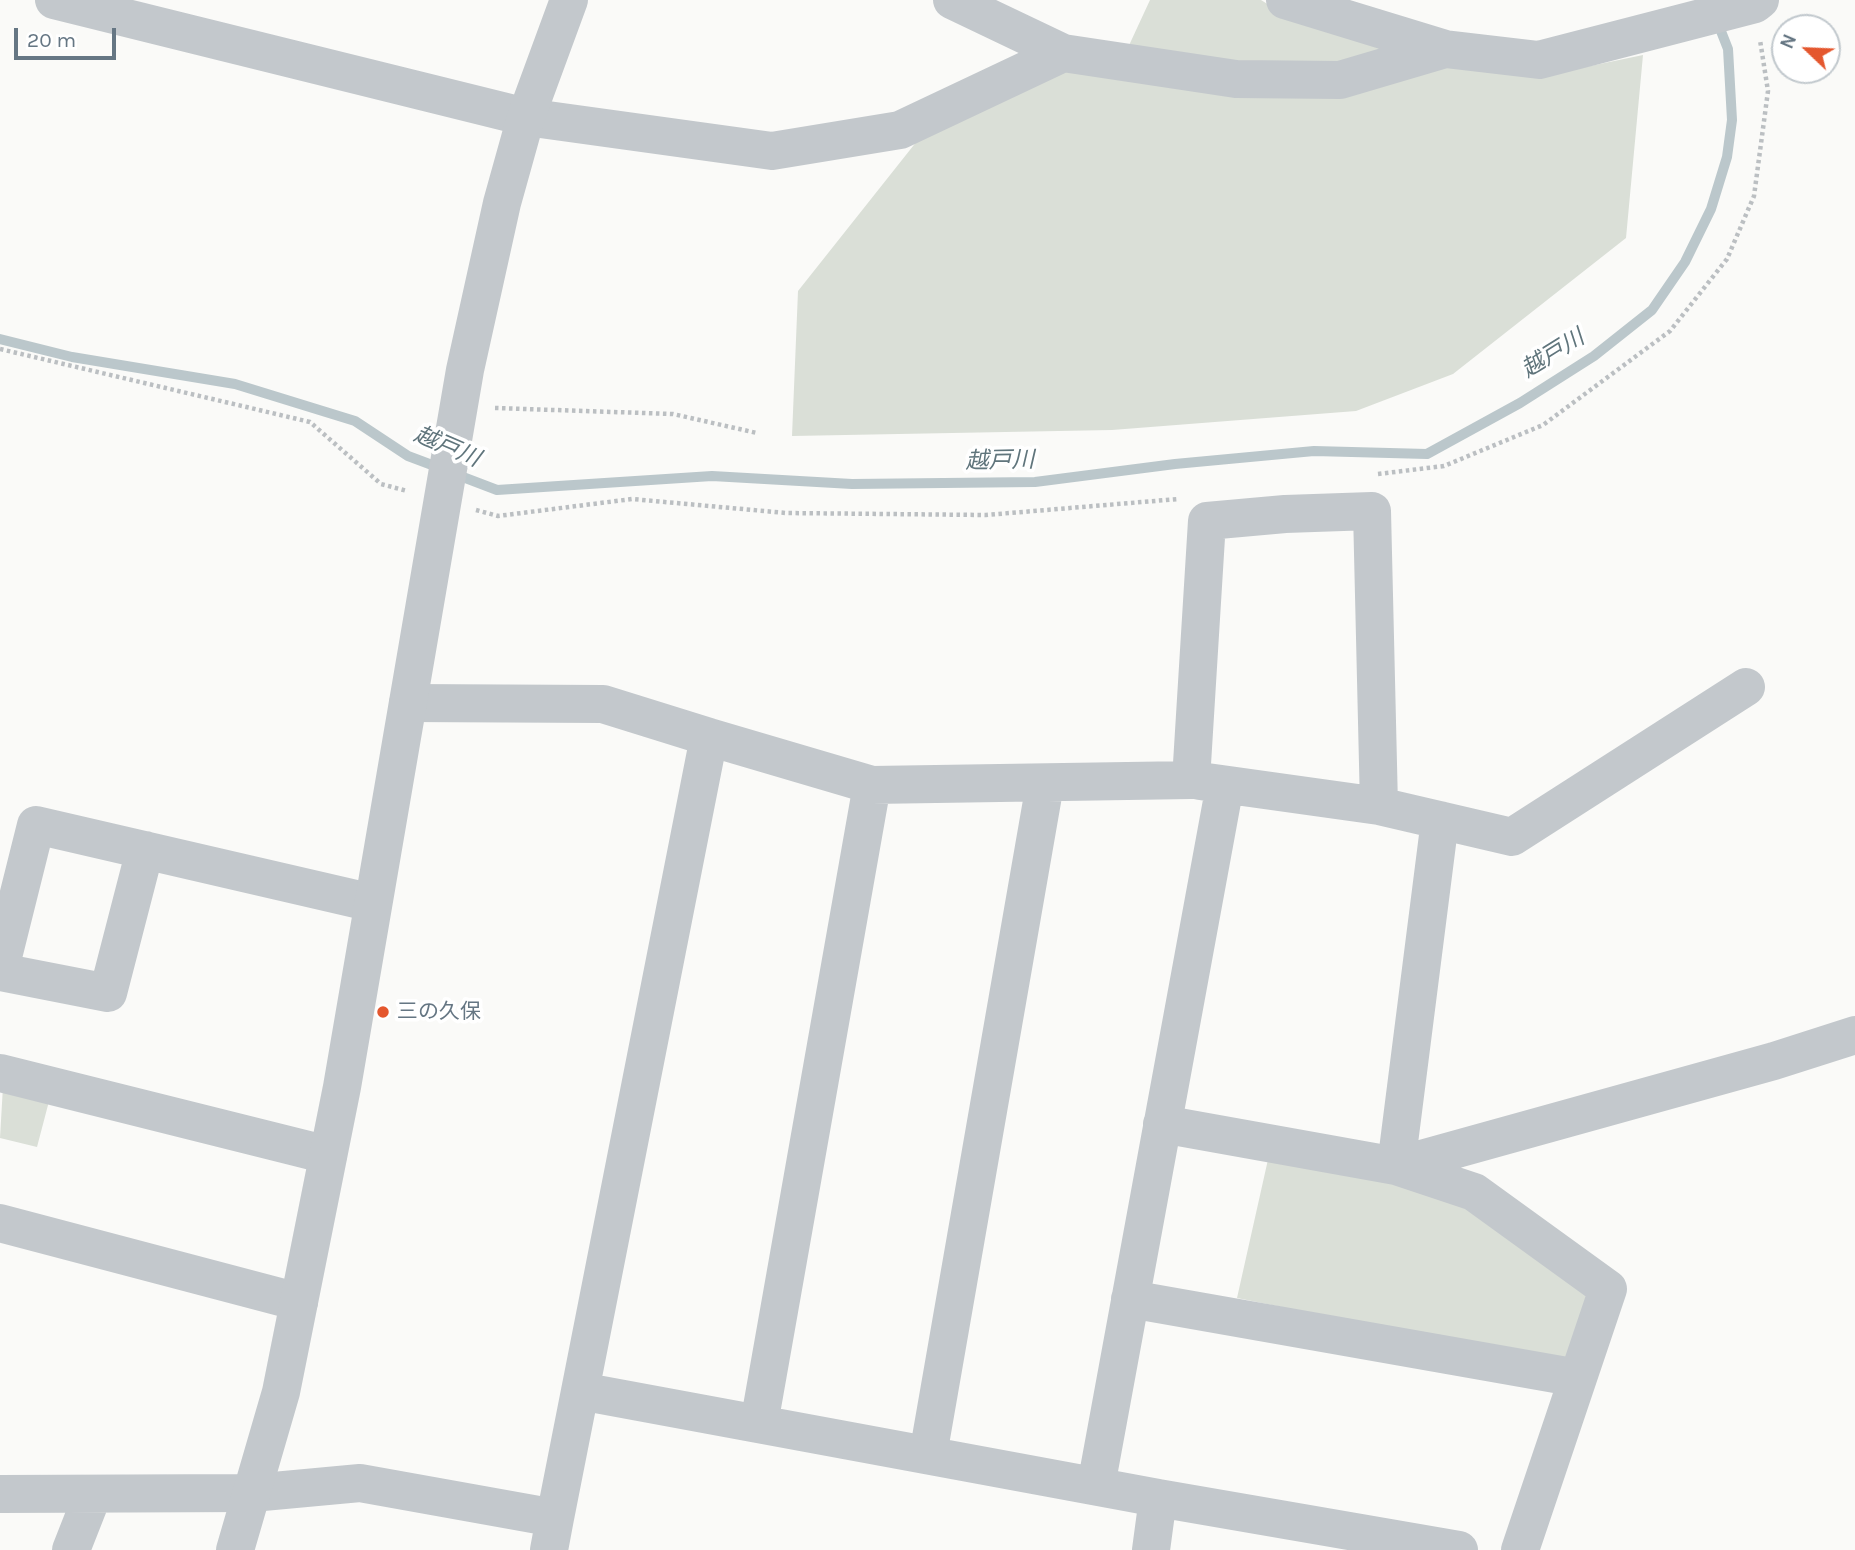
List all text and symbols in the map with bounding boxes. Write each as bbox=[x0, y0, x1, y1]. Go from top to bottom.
scale bar bbox=[18, 14, 119, 58]
north arrow bbox=[1771, 14, 1841, 84]
text: 20 m bbox=[27, 28, 76, 52]
text: N bbox=[1776, 31, 1801, 52]
water label: 越戸川 bbox=[1516, 324, 1590, 384]
water label: 越戸川 bbox=[410, 421, 484, 473]
water label: 越戸川 bbox=[965, 447, 1035, 475]
place label: 三の久保 bbox=[397, 999, 481, 1025]
marker: 三の久保 bbox=[375, 1004, 391, 1020]

